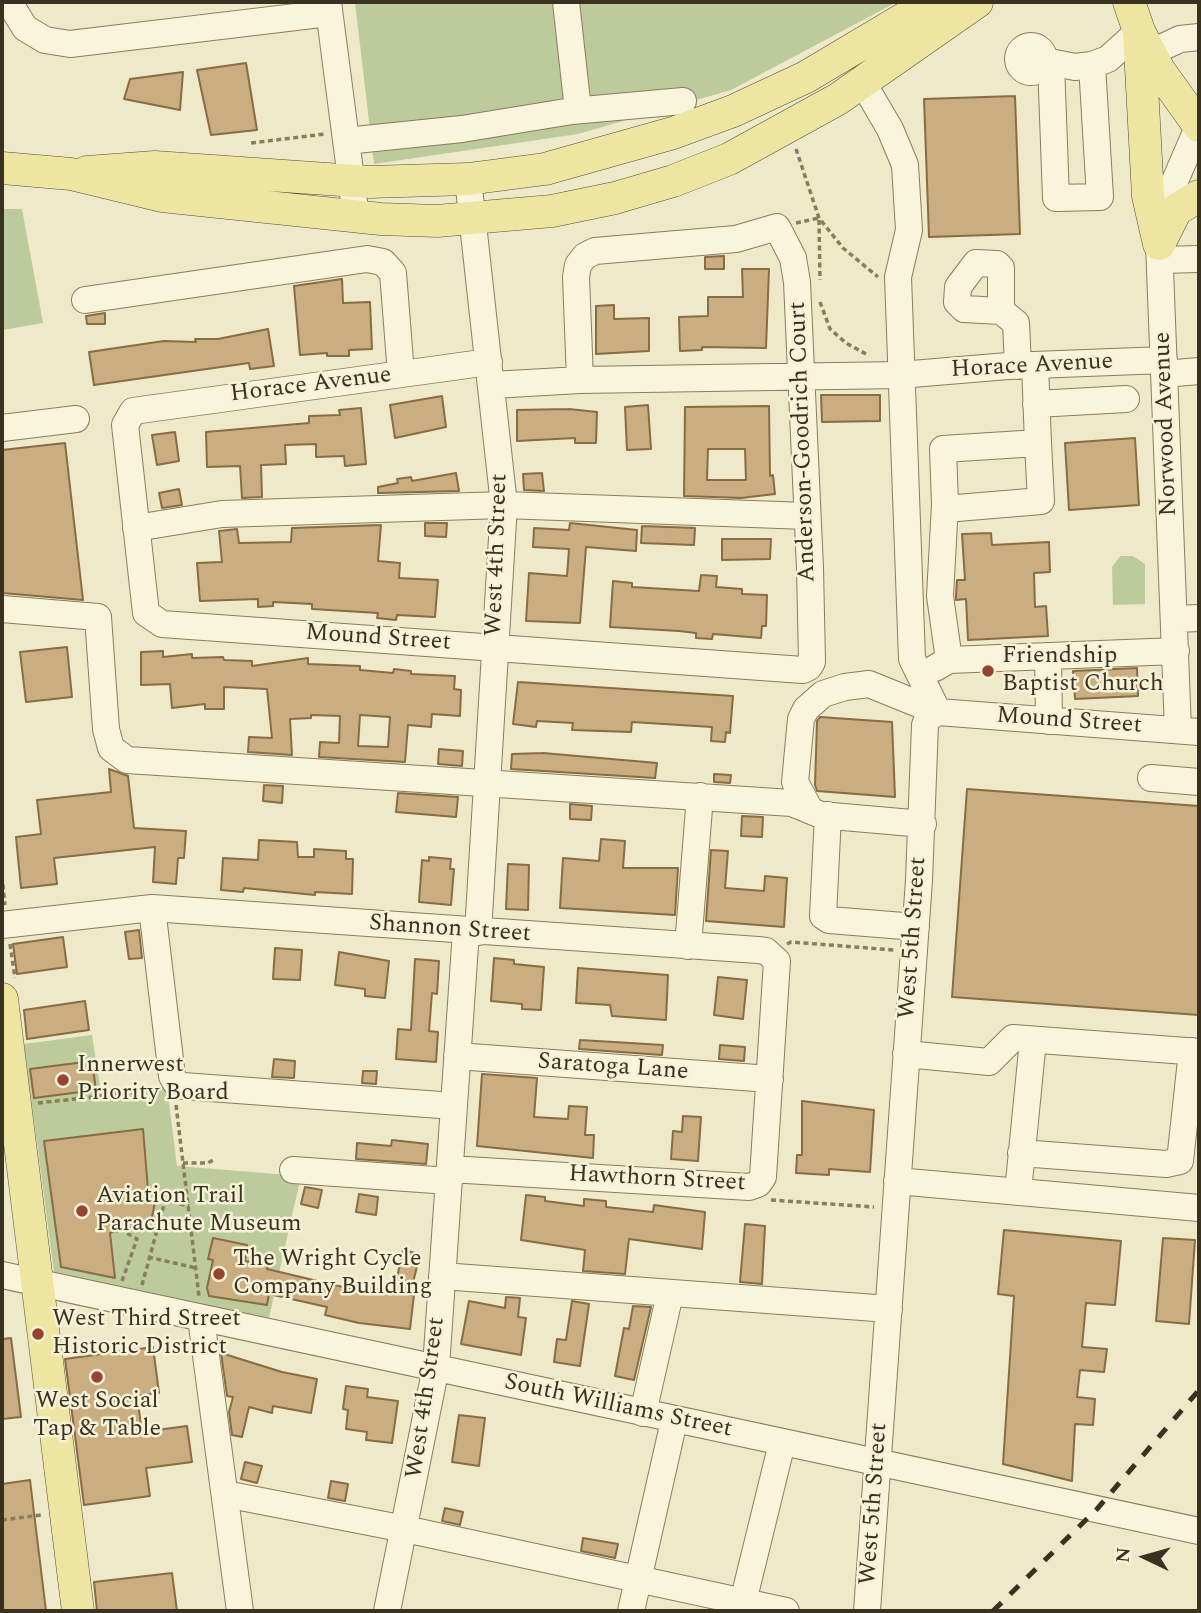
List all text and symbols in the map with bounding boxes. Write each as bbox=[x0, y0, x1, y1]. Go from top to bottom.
street label: Anderson-Goodrich Court bbox=[785, 301, 823, 583]
street label: Norwood Avenue bbox=[1149, 331, 1185, 517]
street label: Horace Avenue bbox=[950, 348, 1114, 386]
street label: Horace Avenue bbox=[229, 362, 393, 410]
street label: West 4th Street bbox=[481, 473, 515, 637]
street label: Mound Street bbox=[304, 620, 452, 658]
place label: Friendship Baptist Church bbox=[1002, 643, 1164, 699]
marker: Friendship Baptist Church bbox=[980, 663, 996, 679]
street label: Mound Street bbox=[995, 703, 1143, 741]
street label: West 5th Street bbox=[894, 856, 934, 1020]
street label: Shannon Street bbox=[368, 910, 532, 950]
street label: Saratoga Lane bbox=[537, 1048, 689, 1088]
place label: Innerwest Priority Board bbox=[77, 1052, 229, 1108]
marker: Innerwest Priority Board bbox=[55, 1072, 71, 1088]
street label: Hawthorn Street bbox=[568, 1161, 746, 1199]
place label: Aviation Trail Parachute Museum bbox=[96, 1183, 302, 1239]
marker: Aviation Trail Parachute Museum bbox=[74, 1203, 90, 1219]
place label: The Wright Cycle Company Building bbox=[233, 1246, 432, 1302]
marker: The Wright Cycle Company Building bbox=[211, 1266, 227, 1282]
place label: West Third Street Historic District bbox=[52, 1306, 241, 1362]
street label: West 4th Street bbox=[401, 1315, 453, 1481]
marker: West Third Street Historic District bbox=[30, 1326, 46, 1342]
marker: West Social Tap & Table bbox=[89, 1369, 105, 1385]
street label: South Williams Street bbox=[501, 1369, 735, 1445]
place label: West Social Tap & Table bbox=[33, 1388, 161, 1444]
street label: West 5th Street bbox=[855, 1422, 895, 1586]
north arrow bbox=[1110, 1522, 1180, 1592]
text: N bbox=[1108, 1546, 1139, 1564]

